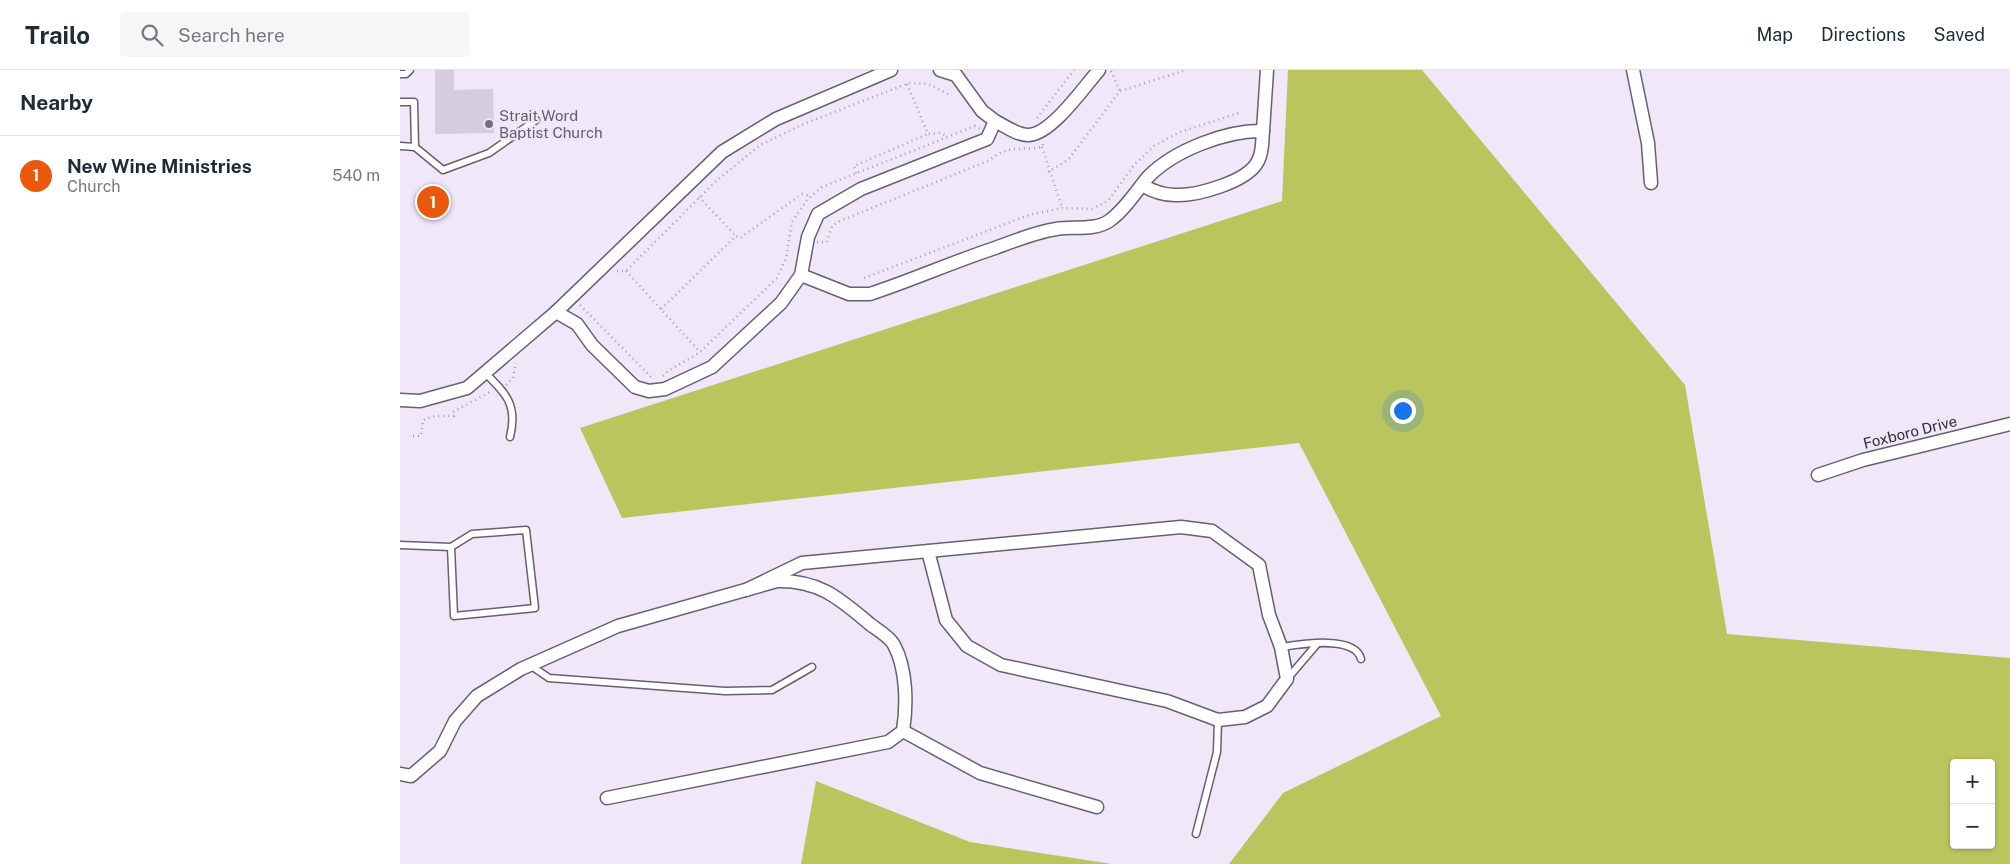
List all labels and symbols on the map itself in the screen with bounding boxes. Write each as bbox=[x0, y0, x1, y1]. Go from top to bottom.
place label: Strait Word Baptist Church bbox=[499, 107, 603, 141]
marker: Strait Word Baptist Church bbox=[483, 118, 495, 130]
pin: 1 bbox=[417, 183, 449, 221]
your location bbox=[1390, 398, 1416, 424]
street label: Foxboro Drive bbox=[1861, 412, 1959, 452]

